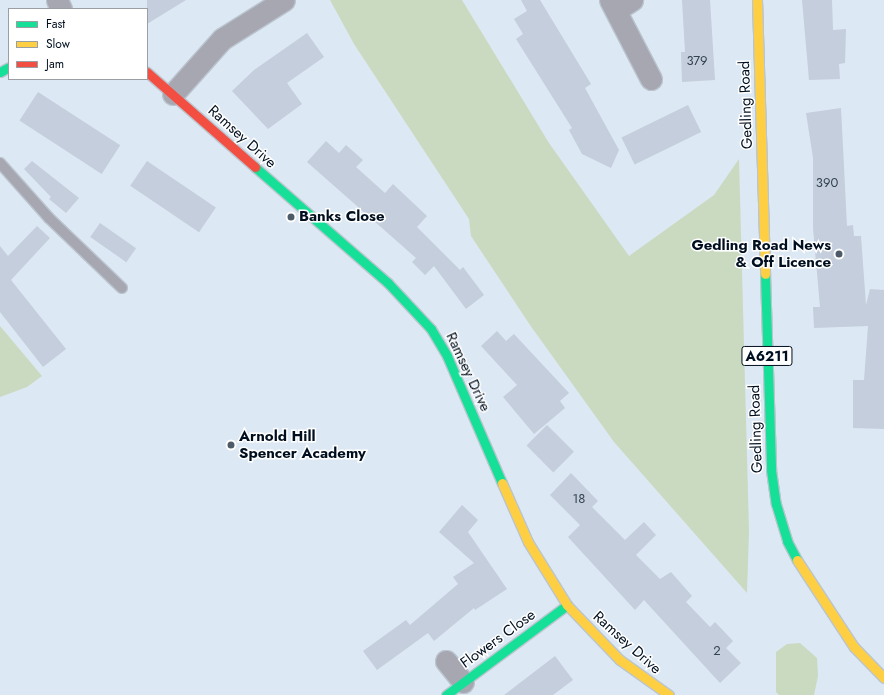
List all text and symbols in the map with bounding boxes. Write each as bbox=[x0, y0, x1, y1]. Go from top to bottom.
legend bbox=[8, 8, 148, 80]
text: Fast bbox=[46, 15, 65, 33]
text: Slow bbox=[46, 35, 70, 53]
house number: 379 bbox=[686, 53, 708, 69]
text: Jam bbox=[46, 55, 64, 73]
street label: Gedling Road bbox=[735, 60, 757, 150]
street label: Ramsey Drive bbox=[204, 102, 280, 172]
house number: 390 bbox=[816, 175, 838, 191]
place label: Banks Close bbox=[299, 208, 385, 226]
marker: Banks Close bbox=[286, 212, 296, 222]
place label: Gedling Road News & Off Licence bbox=[692, 236, 831, 271]
marker: Gedling Road News & Off Licence bbox=[834, 249, 844, 259]
street label: Ramsey Drive bbox=[442, 330, 494, 414]
road number: A6211 bbox=[741, 344, 793, 368]
street label: Gedling Road bbox=[745, 384, 767, 474]
place label: Arnold Hill Spencer Academy bbox=[239, 427, 366, 462]
marker: Arnold Hill Spencer Academy bbox=[226, 440, 236, 450]
house number: 18 bbox=[573, 491, 585, 507]
street label: Flowers Close bbox=[457, 606, 539, 672]
street label: Ramsey Drive bbox=[589, 608, 665, 678]
house number: 2 bbox=[713, 643, 721, 659]

